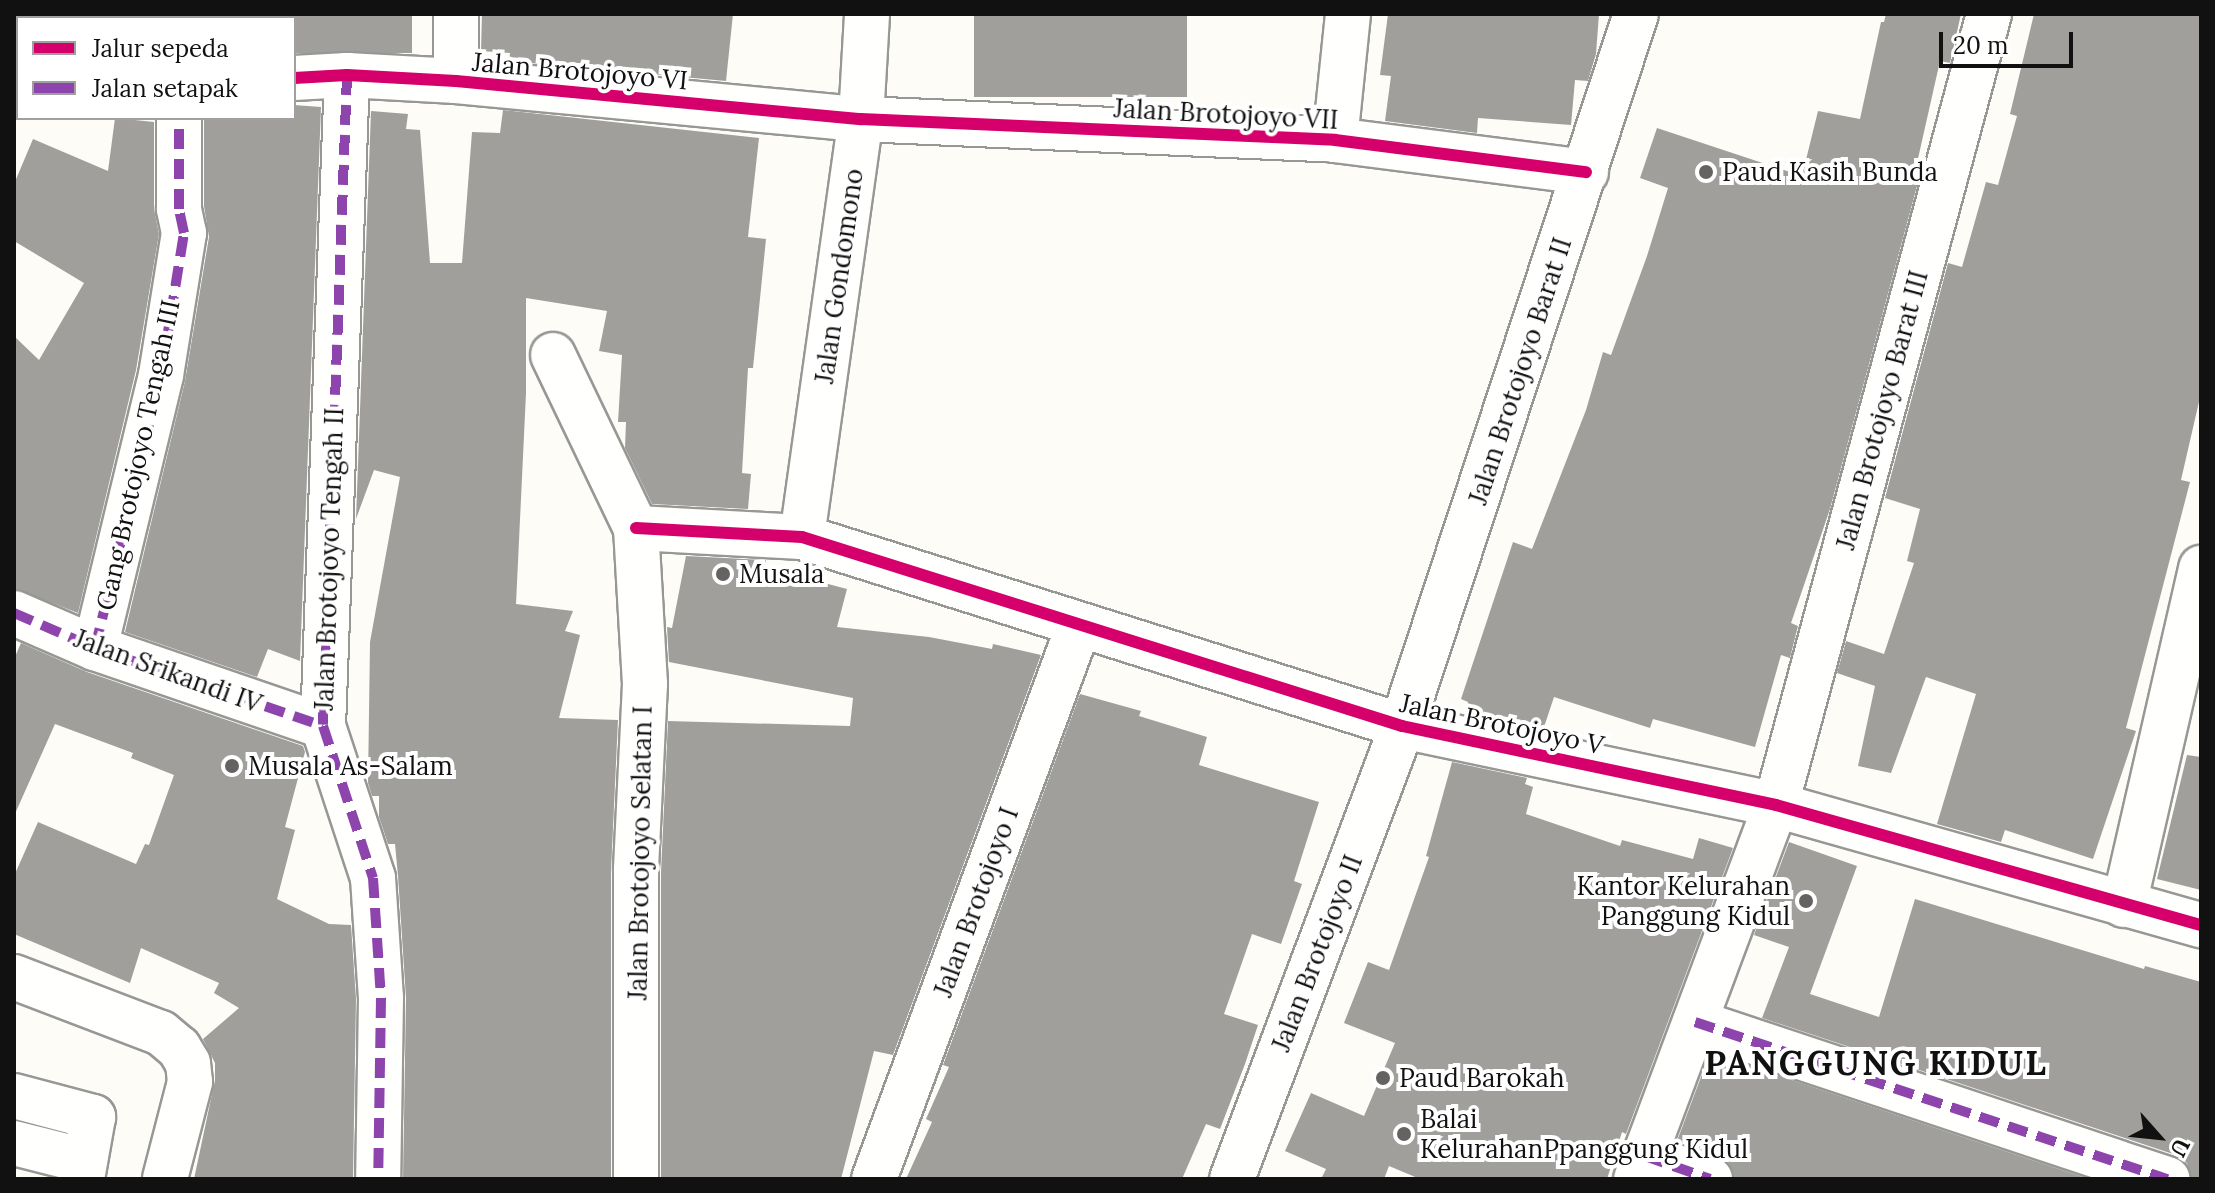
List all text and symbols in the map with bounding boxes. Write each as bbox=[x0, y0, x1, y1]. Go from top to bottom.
legend bbox=[16, 16, 296, 120]
scale bar bbox=[1943, 16, 2077, 66]
text: 20 m bbox=[1953, 30, 2009, 61]
text: Jalur sepeda bbox=[92, 33, 229, 64]
street label: Jalan Brotojoyo VI bbox=[471, 46, 689, 96]
text: Jalan setapak bbox=[92, 73, 238, 104]
street label: Jalan Brotojoyo VII bbox=[1113, 93, 1339, 135]
place label: Paud Kasih Bunda bbox=[1722, 156, 1938, 188]
marker: Paud Kasih Bunda bbox=[1697, 163, 1715, 181]
street label: Jalan Gondomono bbox=[808, 166, 870, 386]
street label: Jalan Brotojoyo Barat II bbox=[1462, 234, 1578, 508]
street label: Jalan Brotojoyo Barat III bbox=[1830, 267, 1934, 553]
street label: Gang Brotojoyo Tengah III bbox=[90, 297, 186, 613]
street label: Jalan Brotojoyo Tengah II bbox=[308, 407, 350, 711]
place label: Musala bbox=[739, 558, 824, 590]
marker: Musala bbox=[714, 565, 732, 583]
street label: Jalan Srikandi IV bbox=[70, 623, 266, 719]
street label: Jalan Brotojoyo V bbox=[1397, 687, 1607, 761]
street label: Jalan Brotojoyo Selatan I bbox=[622, 705, 658, 1001]
place label: Musala As-Salam bbox=[248, 750, 453, 782]
marker: Musala As-Salam bbox=[223, 757, 241, 775]
street label: Jalan Brotojoyo I bbox=[927, 803, 1025, 1001]
street label: Jalan Brotojoyo II bbox=[1265, 850, 1369, 1056]
place label: Kantor Kelurahan Panggung Kidul bbox=[1577, 870, 1790, 932]
marker: Kantor Kelurahan Panggung Kidul bbox=[1797, 892, 1815, 910]
district label: PANGGUNG KIDUL bbox=[1704, 1043, 2048, 1083]
place label: Paud Barokah bbox=[1399, 1062, 1565, 1094]
marker: Paud Barokah bbox=[1374, 1069, 1392, 1087]
north arrow bbox=[2119, 1097, 2199, 1177]
place label: Balai KelurahanPpanggung Kidul bbox=[1420, 1103, 1748, 1164]
marker: Balai KelurahanPpanggung Kidul bbox=[1395, 1125, 1413, 1143]
text: U bbox=[2164, 1134, 2197, 1162]

